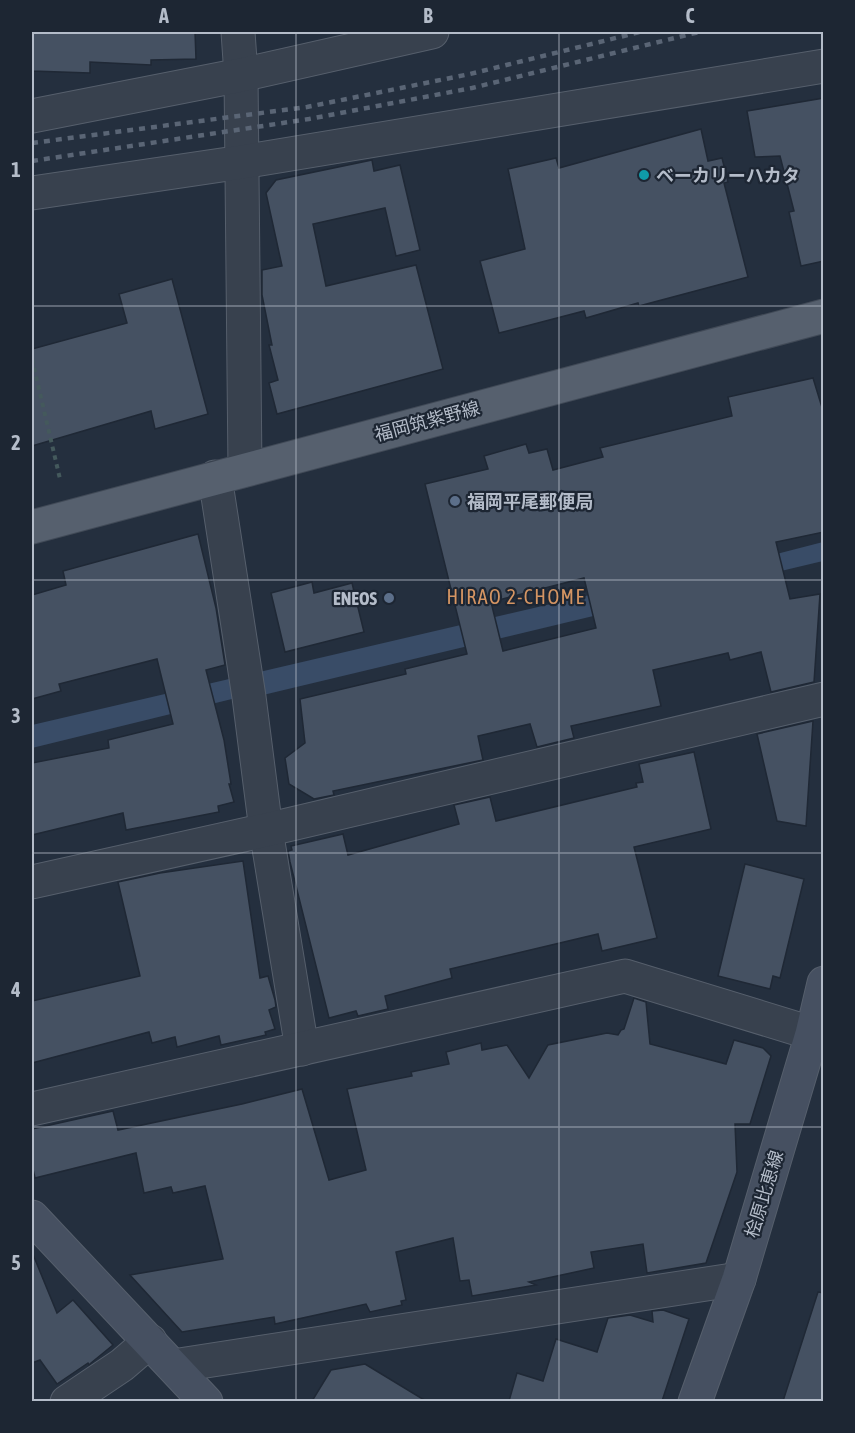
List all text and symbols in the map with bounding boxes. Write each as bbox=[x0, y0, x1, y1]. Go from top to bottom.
text: A bbox=[158, 4, 169, 27]
text: B bbox=[423, 4, 433, 27]
text: C bbox=[686, 4, 695, 27]
text: 1 bbox=[11, 158, 21, 181]
place label: ベーカリーハカタ bbox=[656, 165, 800, 186]
marker: ベーカリーハカタ bbox=[637, 168, 651, 182]
street label: 福岡筑紫野線 bbox=[372, 397, 482, 445]
text: 2 bbox=[11, 431, 21, 454]
place label: 福岡平尾郵便局 bbox=[467, 491, 593, 512]
marker: 福岡平尾郵便局 bbox=[448, 494, 462, 508]
district label: HIRAO 2-CHOME bbox=[446, 585, 586, 608]
place label: ENEOS bbox=[333, 588, 377, 609]
marker: ENEOS bbox=[382, 591, 396, 605]
text: 3 bbox=[11, 704, 21, 727]
text: 4 bbox=[10, 978, 21, 1001]
street label: 桧原比恵線 bbox=[741, 1148, 787, 1240]
text: 5 bbox=[11, 1251, 21, 1274]

